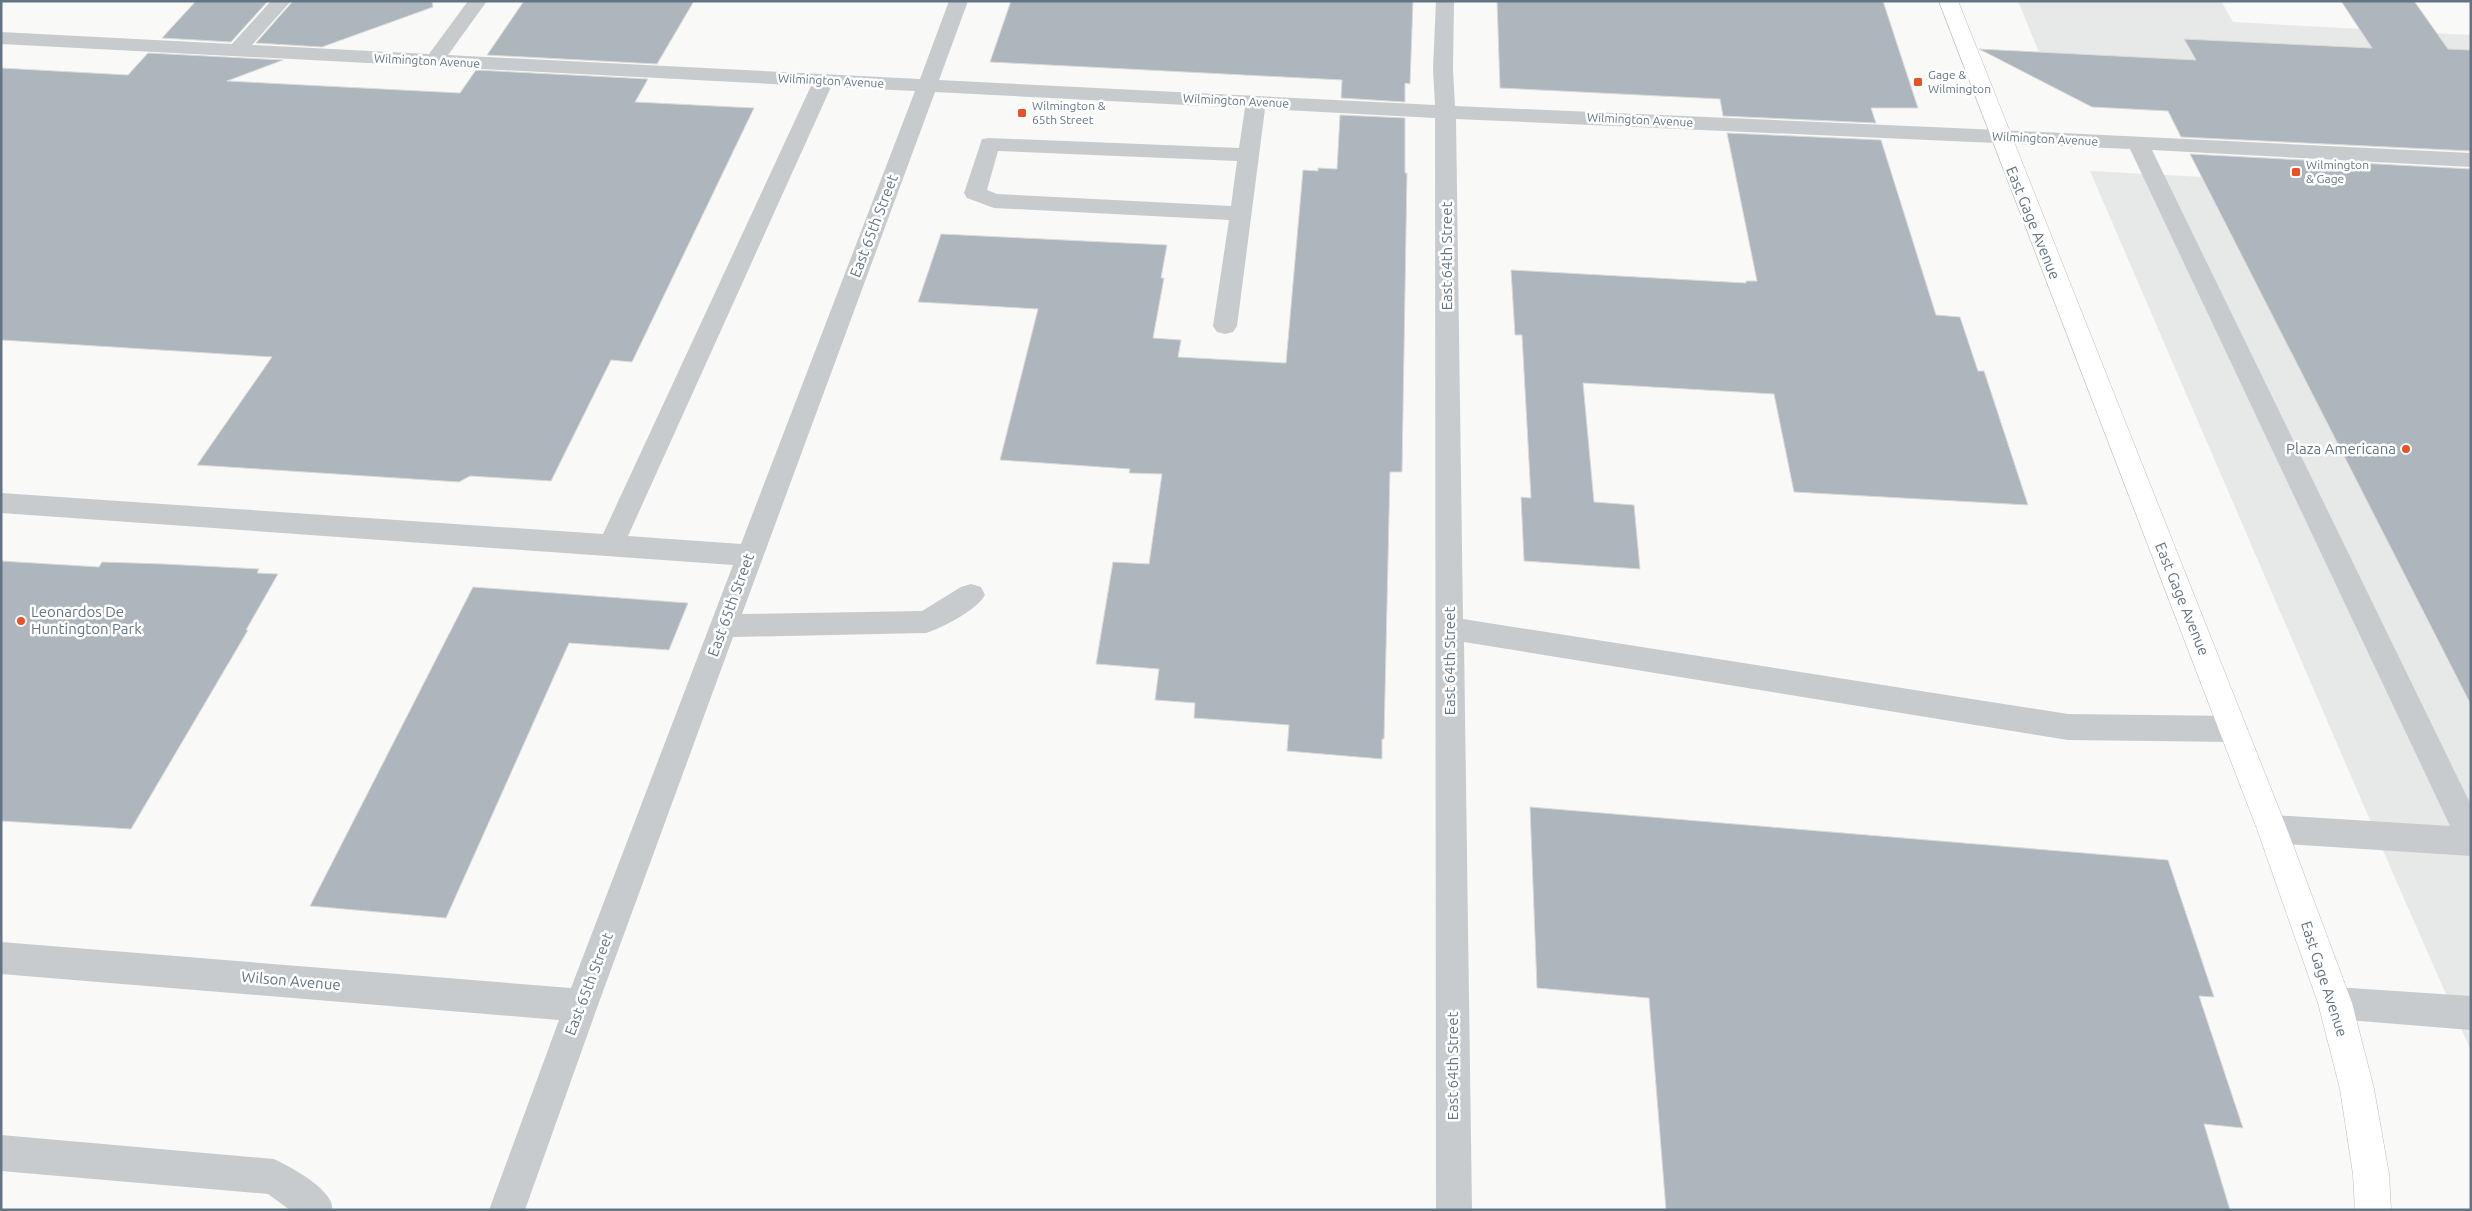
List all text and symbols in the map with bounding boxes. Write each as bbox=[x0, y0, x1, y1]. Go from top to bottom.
street label: Wilmington Avenue bbox=[374, 51, 480, 70]
place label: Gage & Wilmington bbox=[1928, 68, 1991, 95]
street label: Wilmington Avenue bbox=[778, 71, 884, 90]
marker: Gage & Wilmington bbox=[1912, 76, 1924, 88]
street label: Wilmington Avenue bbox=[1183, 91, 1289, 110]
place label: Wilmington & 65th Street bbox=[1032, 99, 1106, 126]
marker: Wilmington & 65th Street bbox=[1016, 107, 1028, 119]
street label: Wilmington Avenue bbox=[1587, 110, 1693, 129]
street label: Wilmington Avenue bbox=[1992, 129, 2098, 148]
place label: Wilmington & Gage bbox=[2306, 158, 2369, 185]
street label: East Gage Avenue bbox=[2003, 164, 2064, 282]
marker: Wilmington & Gage bbox=[2290, 166, 2302, 178]
street label: East 65th Street bbox=[846, 172, 901, 280]
street label: East 64th Street bbox=[1438, 202, 1455, 310]
place label: Plaza Americana bbox=[2286, 440, 2396, 457]
marker: Plaza Americana bbox=[2400, 443, 2412, 455]
street label: East Gage Avenue bbox=[2152, 540, 2213, 658]
street label: East 65th Street bbox=[704, 551, 757, 659]
place label: Leonardos De Huntington Park bbox=[31, 603, 142, 637]
street label: East 64th Street bbox=[1441, 607, 1458, 715]
marker: Leonardos De Huntington Park bbox=[15, 615, 27, 627]
street label: East Gage Avenue bbox=[2298, 919, 2351, 1039]
street label: East 65th Street bbox=[561, 930, 616, 1038]
street label: Wilson Avenue bbox=[241, 968, 341, 993]
street label: East 64th Street bbox=[1444, 1012, 1461, 1120]

